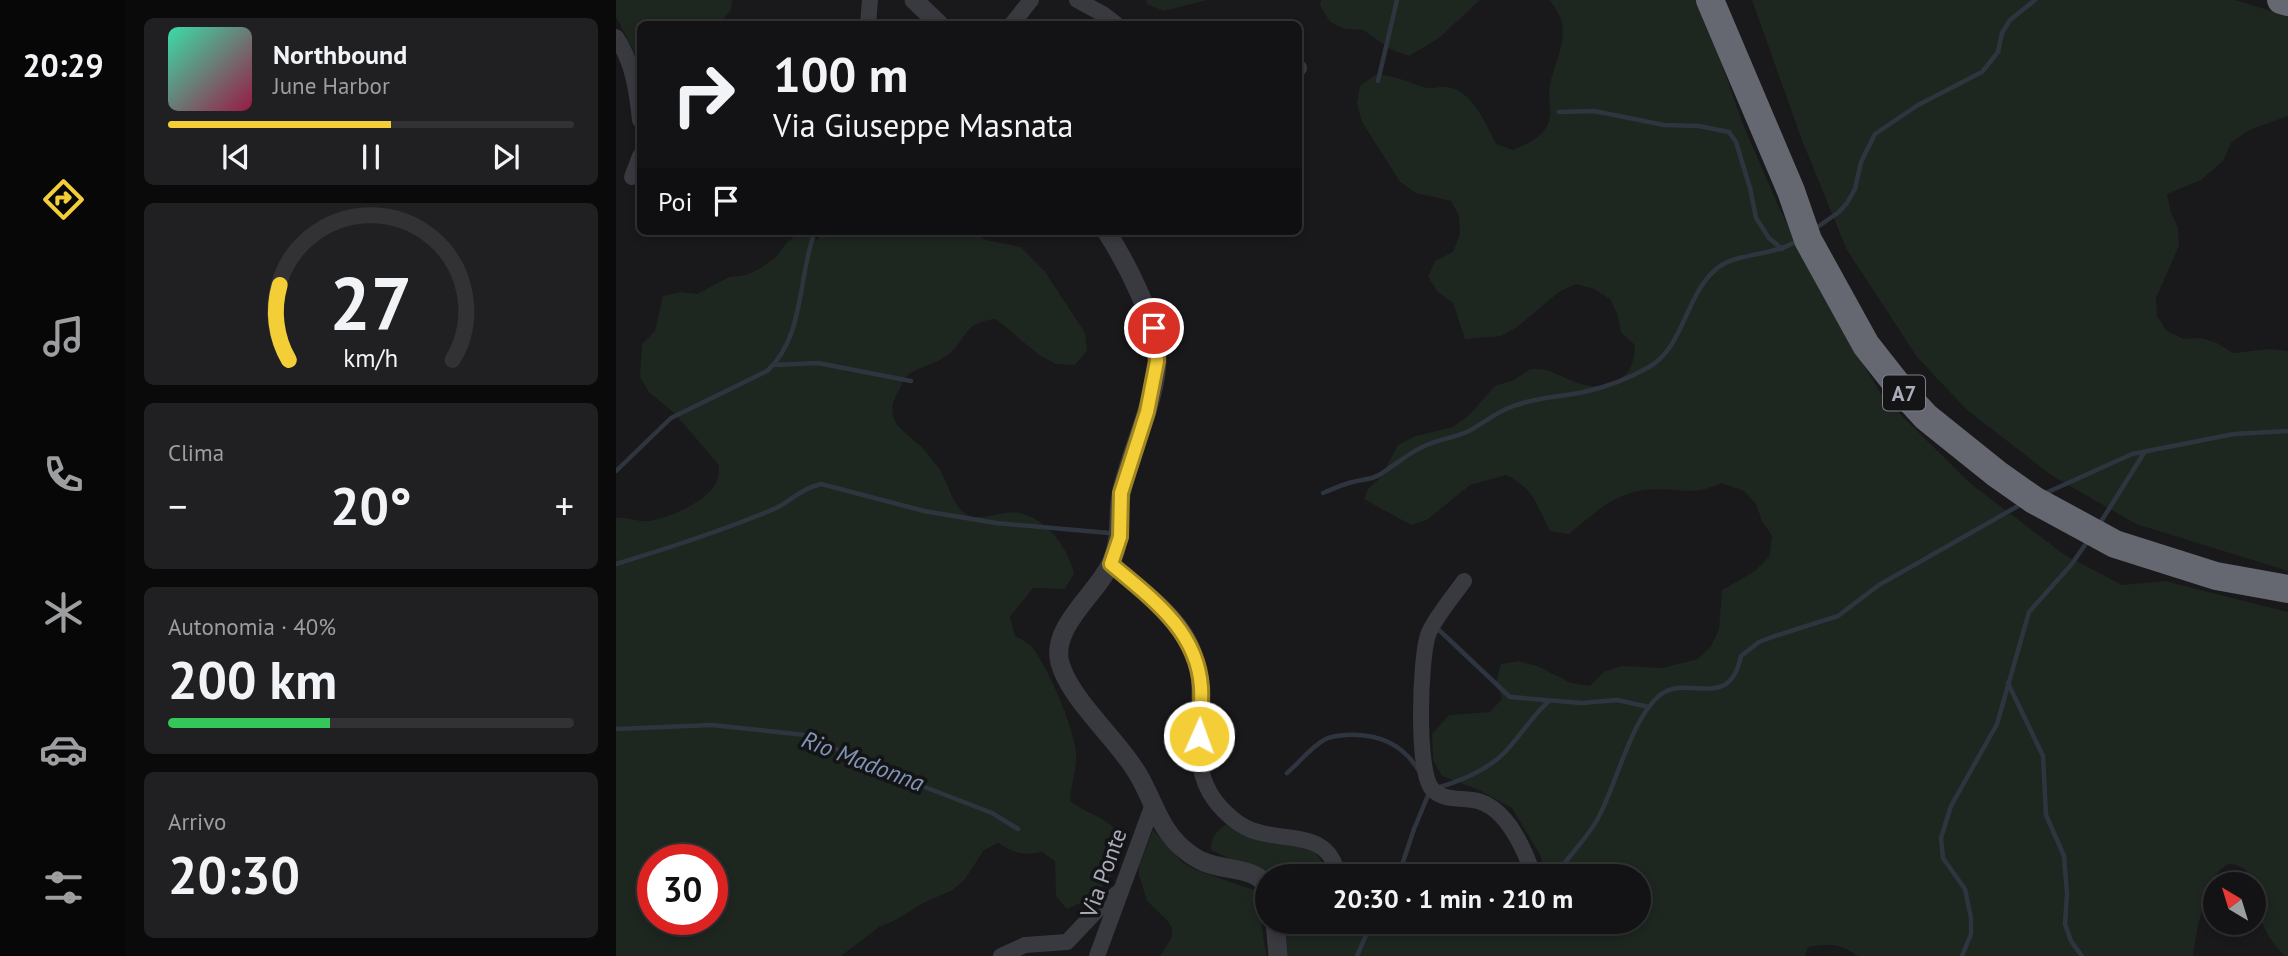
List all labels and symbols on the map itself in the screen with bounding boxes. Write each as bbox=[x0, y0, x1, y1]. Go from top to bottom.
pin bbox=[1124, 298, 1184, 358]
road number: A7 bbox=[1883, 376, 1925, 410]
position arrow bbox=[1162, 699, 1236, 773]
water label: Rio Madonna bbox=[797, 723, 929, 799]
street label: Via Ponte bbox=[1073, 824, 1133, 923]
speed limit sign: 30 bbox=[637, 844, 728, 935]
north arrow bbox=[2203, 872, 2266, 934]

